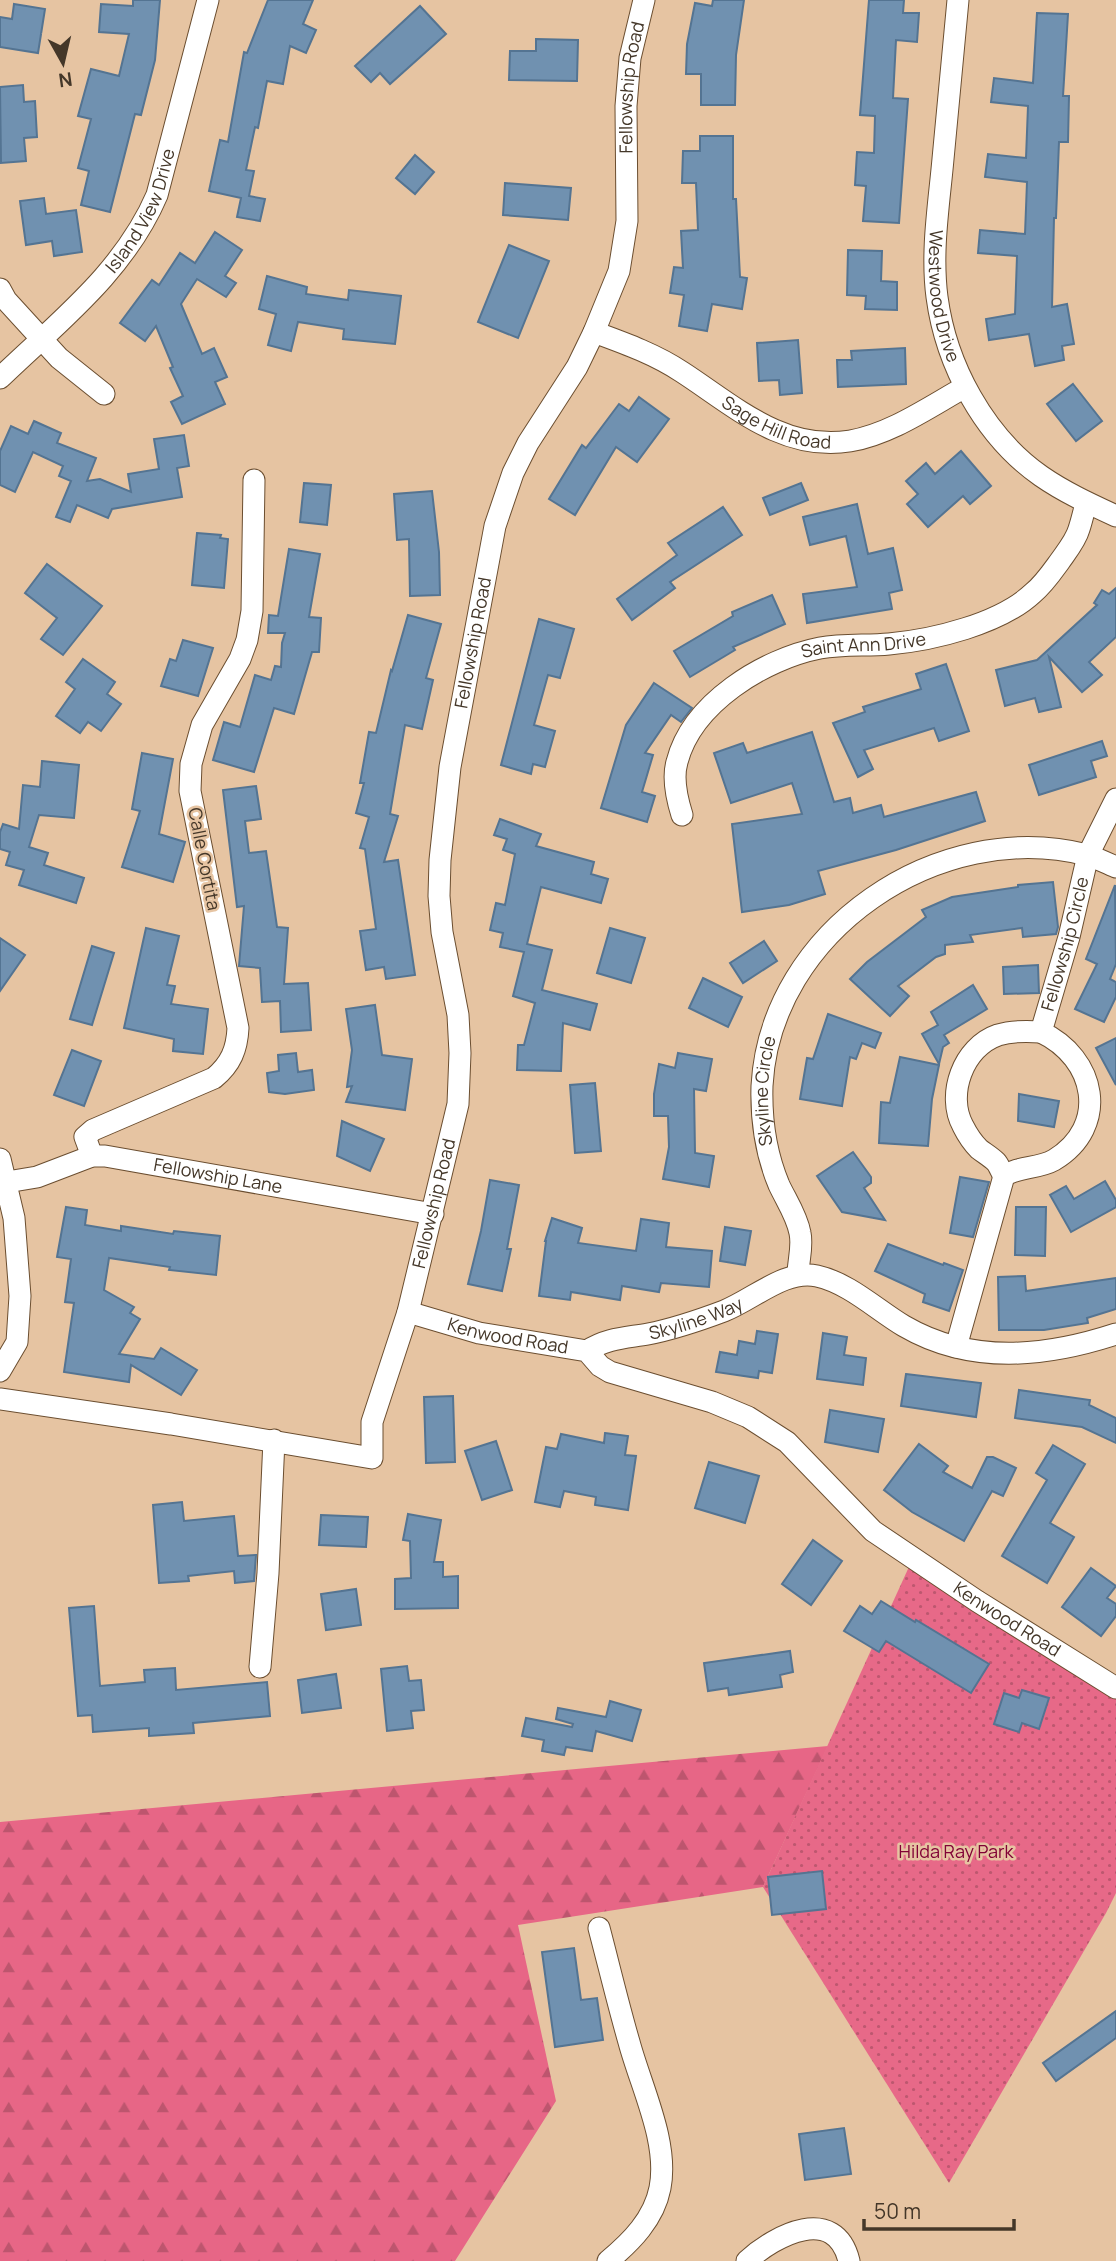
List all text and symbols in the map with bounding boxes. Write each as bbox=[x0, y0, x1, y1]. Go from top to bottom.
street label: Fellowship Road bbox=[613, 19, 649, 154]
north arrow bbox=[28, 28, 98, 98]
text: N bbox=[57, 66, 74, 94]
street label: Island View Drive bbox=[99, 146, 180, 278]
street label: Westwood Drive bbox=[924, 229, 966, 365]
street label: Sage Hill Road bbox=[718, 390, 832, 454]
street label: Fellowship Road bbox=[448, 575, 496, 710]
street label: Saint Ann Drive bbox=[798, 626, 928, 663]
street label: Calle Cortita bbox=[183, 805, 227, 912]
street label: Fellowship Circle bbox=[1035, 874, 1094, 1014]
street label: Skyline Circle bbox=[749, 1033, 781, 1148]
street label: Fellowship Road bbox=[406, 1136, 460, 1271]
street label: Fellowship Lane bbox=[152, 1152, 284, 1198]
street label: Skyline Way bbox=[646, 1291, 747, 1345]
street label: Kenwood Road bbox=[445, 1311, 570, 1359]
street label: Kenwood Road bbox=[949, 1576, 1066, 1662]
park label: Hilda Ray Park bbox=[899, 1839, 1014, 1863]
scale bar bbox=[864, 2188, 1014, 2232]
text: 50 m bbox=[874, 2197, 921, 2225]

